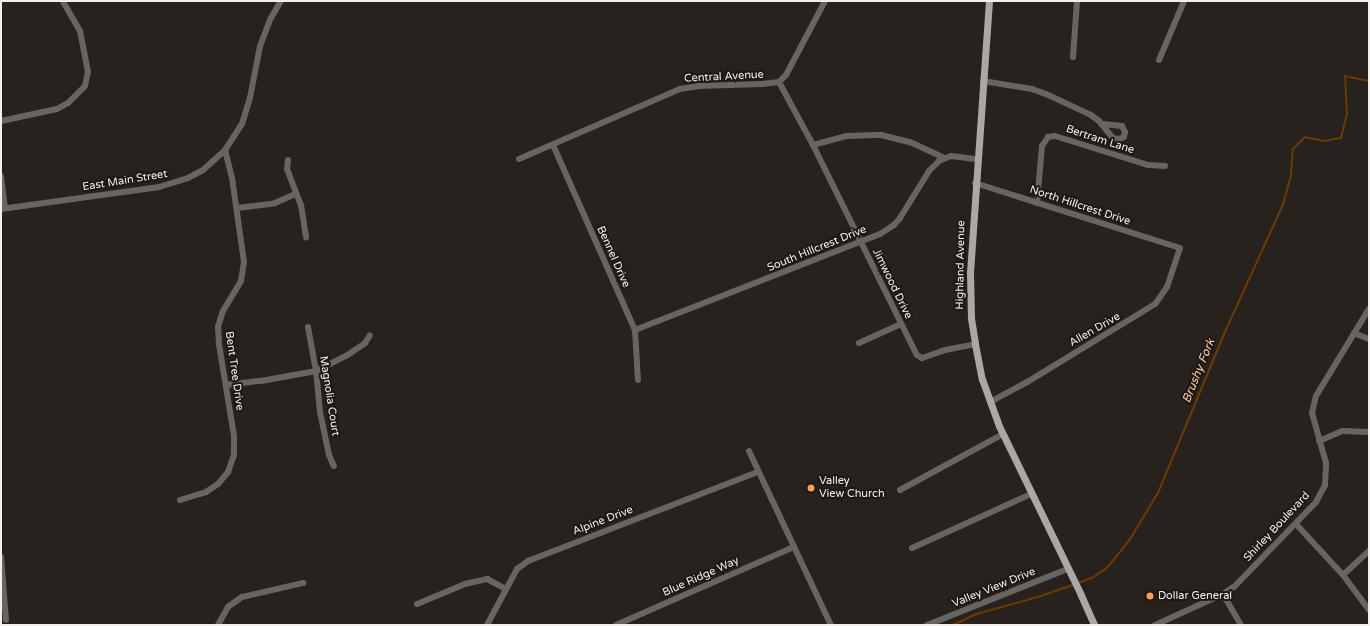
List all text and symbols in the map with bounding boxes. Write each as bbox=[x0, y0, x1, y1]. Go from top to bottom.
street label: Central Avenue bbox=[684, 68, 764, 86]
street label: Bertram Lane bbox=[1064, 123, 1136, 157]
street label: East Main Street bbox=[82, 168, 168, 194]
street label: North Hillcrest Drive bbox=[1028, 183, 1132, 229]
street label: Highland Avenue bbox=[954, 220, 968, 310]
street label: South Hillcrest Drive bbox=[765, 223, 869, 275]
street label: Bennel Drive bbox=[594, 224, 632, 290]
street label: Jimwood Drive bbox=[869, 247, 915, 321]
street label: Allen Drive bbox=[1067, 310, 1123, 350]
street label: Bent Tree Drive bbox=[222, 331, 246, 411]
water label: Brushy Fork bbox=[1180, 337, 1218, 405]
street label: Magnolia Court bbox=[316, 355, 342, 437]
place label: Valley View Church bbox=[819, 475, 885, 501]
marker: Valley View Church bbox=[806, 483, 816, 493]
street label: Shirley Boulevard bbox=[1241, 489, 1313, 565]
street label: Alpine Drive bbox=[571, 503, 635, 539]
street label: Blue Ridge Way bbox=[661, 554, 741, 600]
street label: Valley View Drive bbox=[950, 565, 1038, 611]
place label: Dollar General bbox=[1158, 589, 1232, 603]
marker: Dollar General bbox=[1145, 591, 1155, 601]

